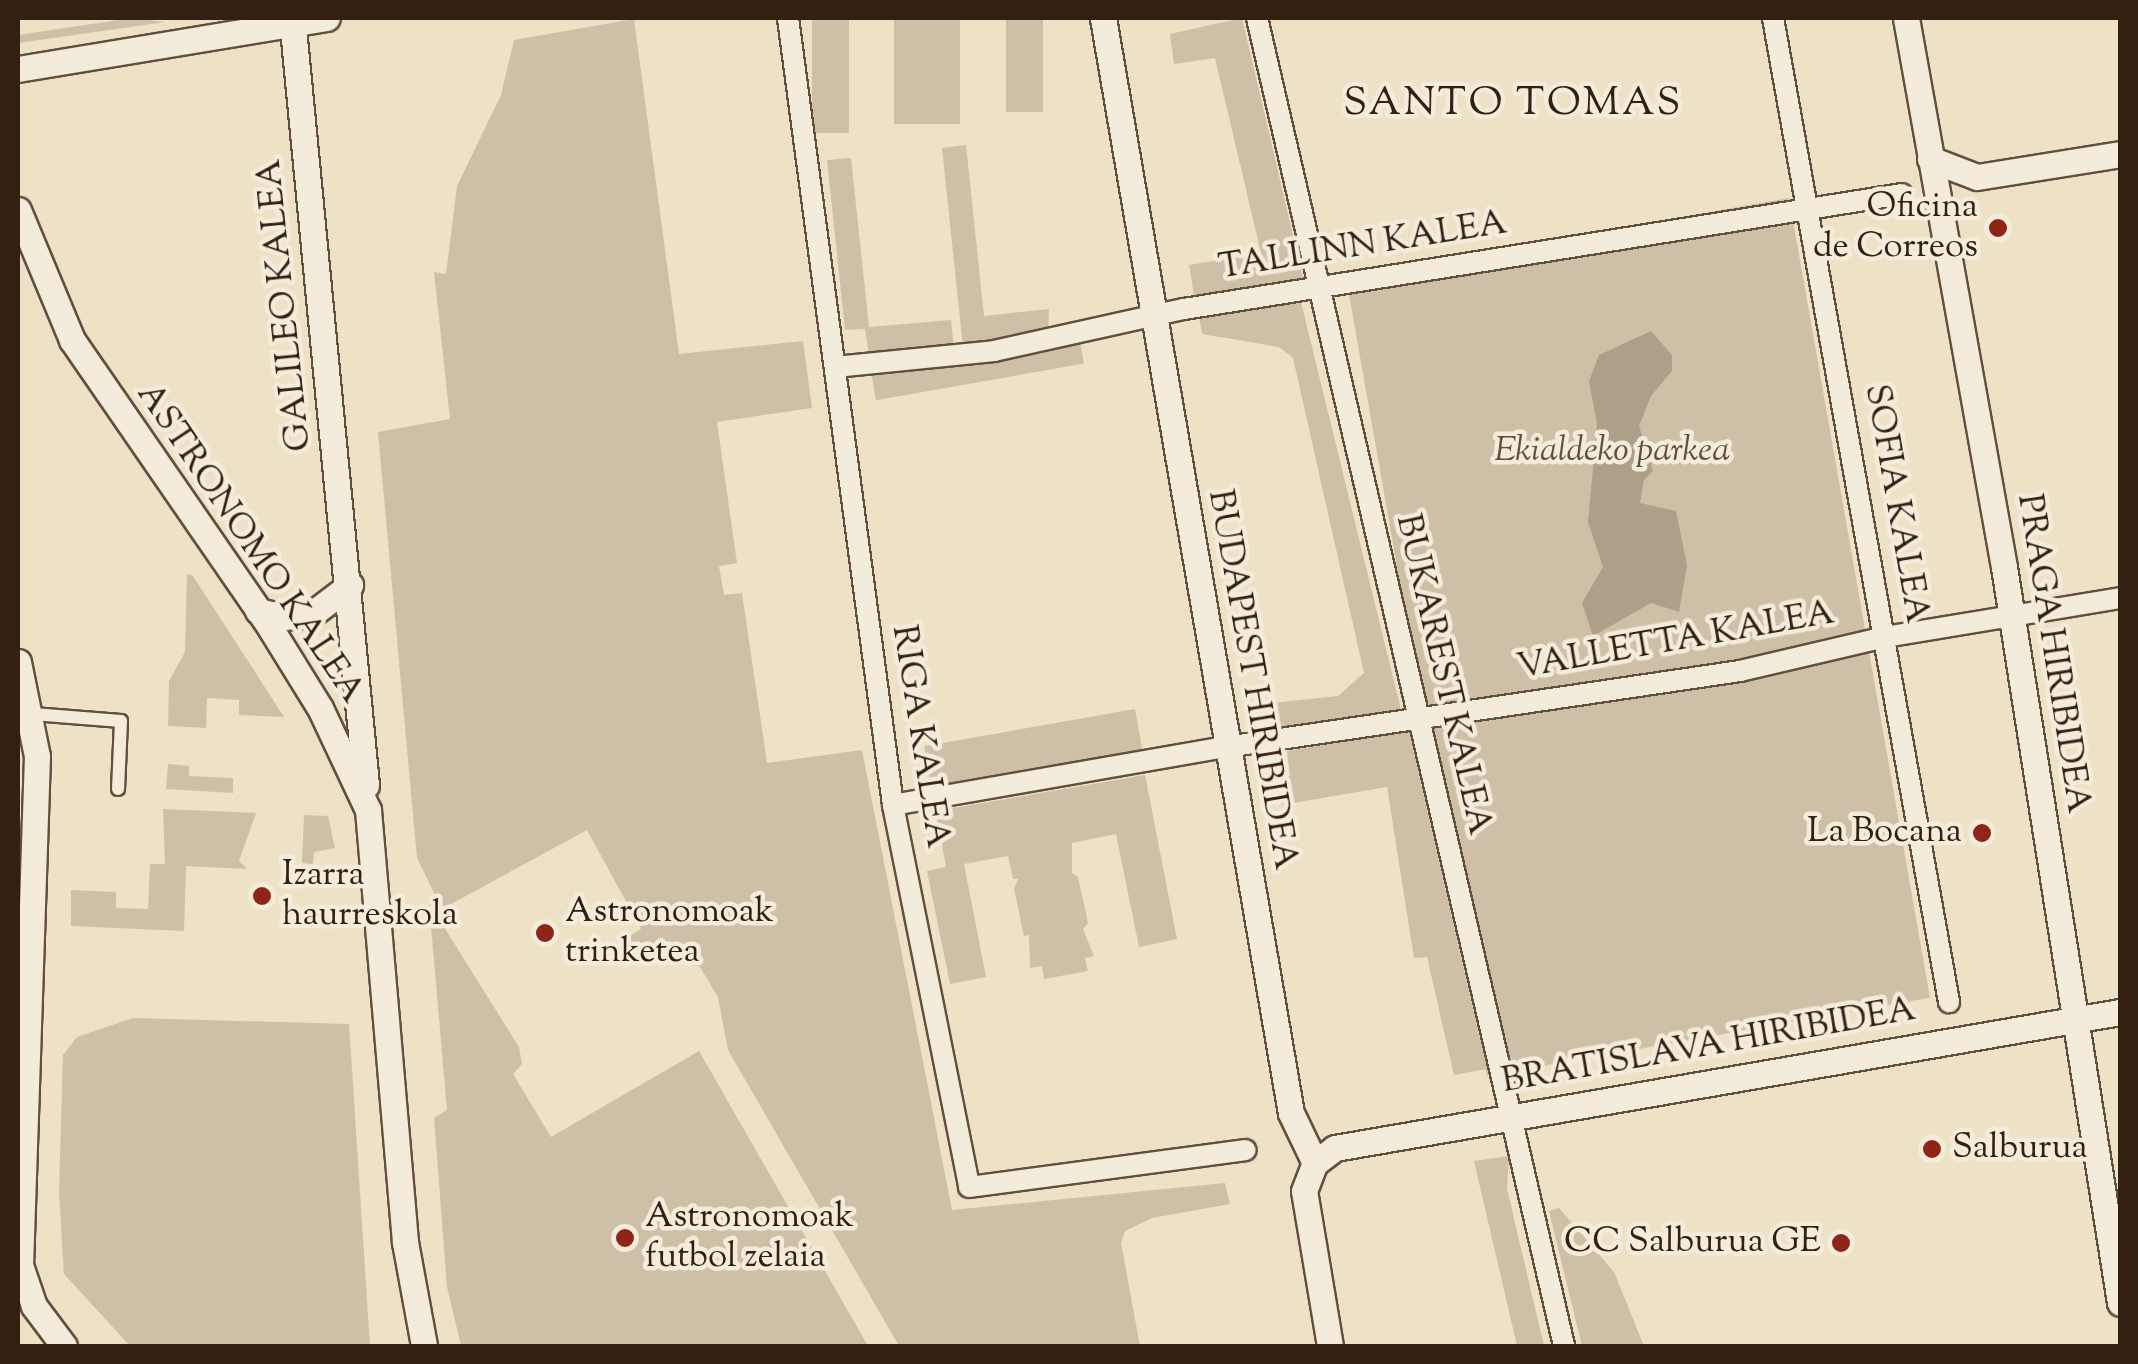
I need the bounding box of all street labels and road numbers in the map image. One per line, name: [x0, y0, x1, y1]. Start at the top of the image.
street label: GALILEO KALEA: [250, 157, 322, 453]
street label: TALLINN KALEA: [1216, 203, 1510, 291]
street label: ASTRONOMO KALEA: [126, 376, 372, 712]
street label: SOFIA KALEA: [1853, 381, 1937, 627]
street label: BUDAPEST HIRIBIDEA: [1197, 487, 1305, 873]
street label: PRAGA HIRIBIDEA: [2006, 491, 2098, 817]
street label: BUKAREST KALEA: [1385, 511, 1499, 839]
street label: VALLETTA KALEA: [1514, 593, 1838, 691]
street label: RIGA KALEA: [881, 622, 957, 852]
street label: BRATISLAVA HIRIBIDEA: [1499, 990, 1919, 1104]

